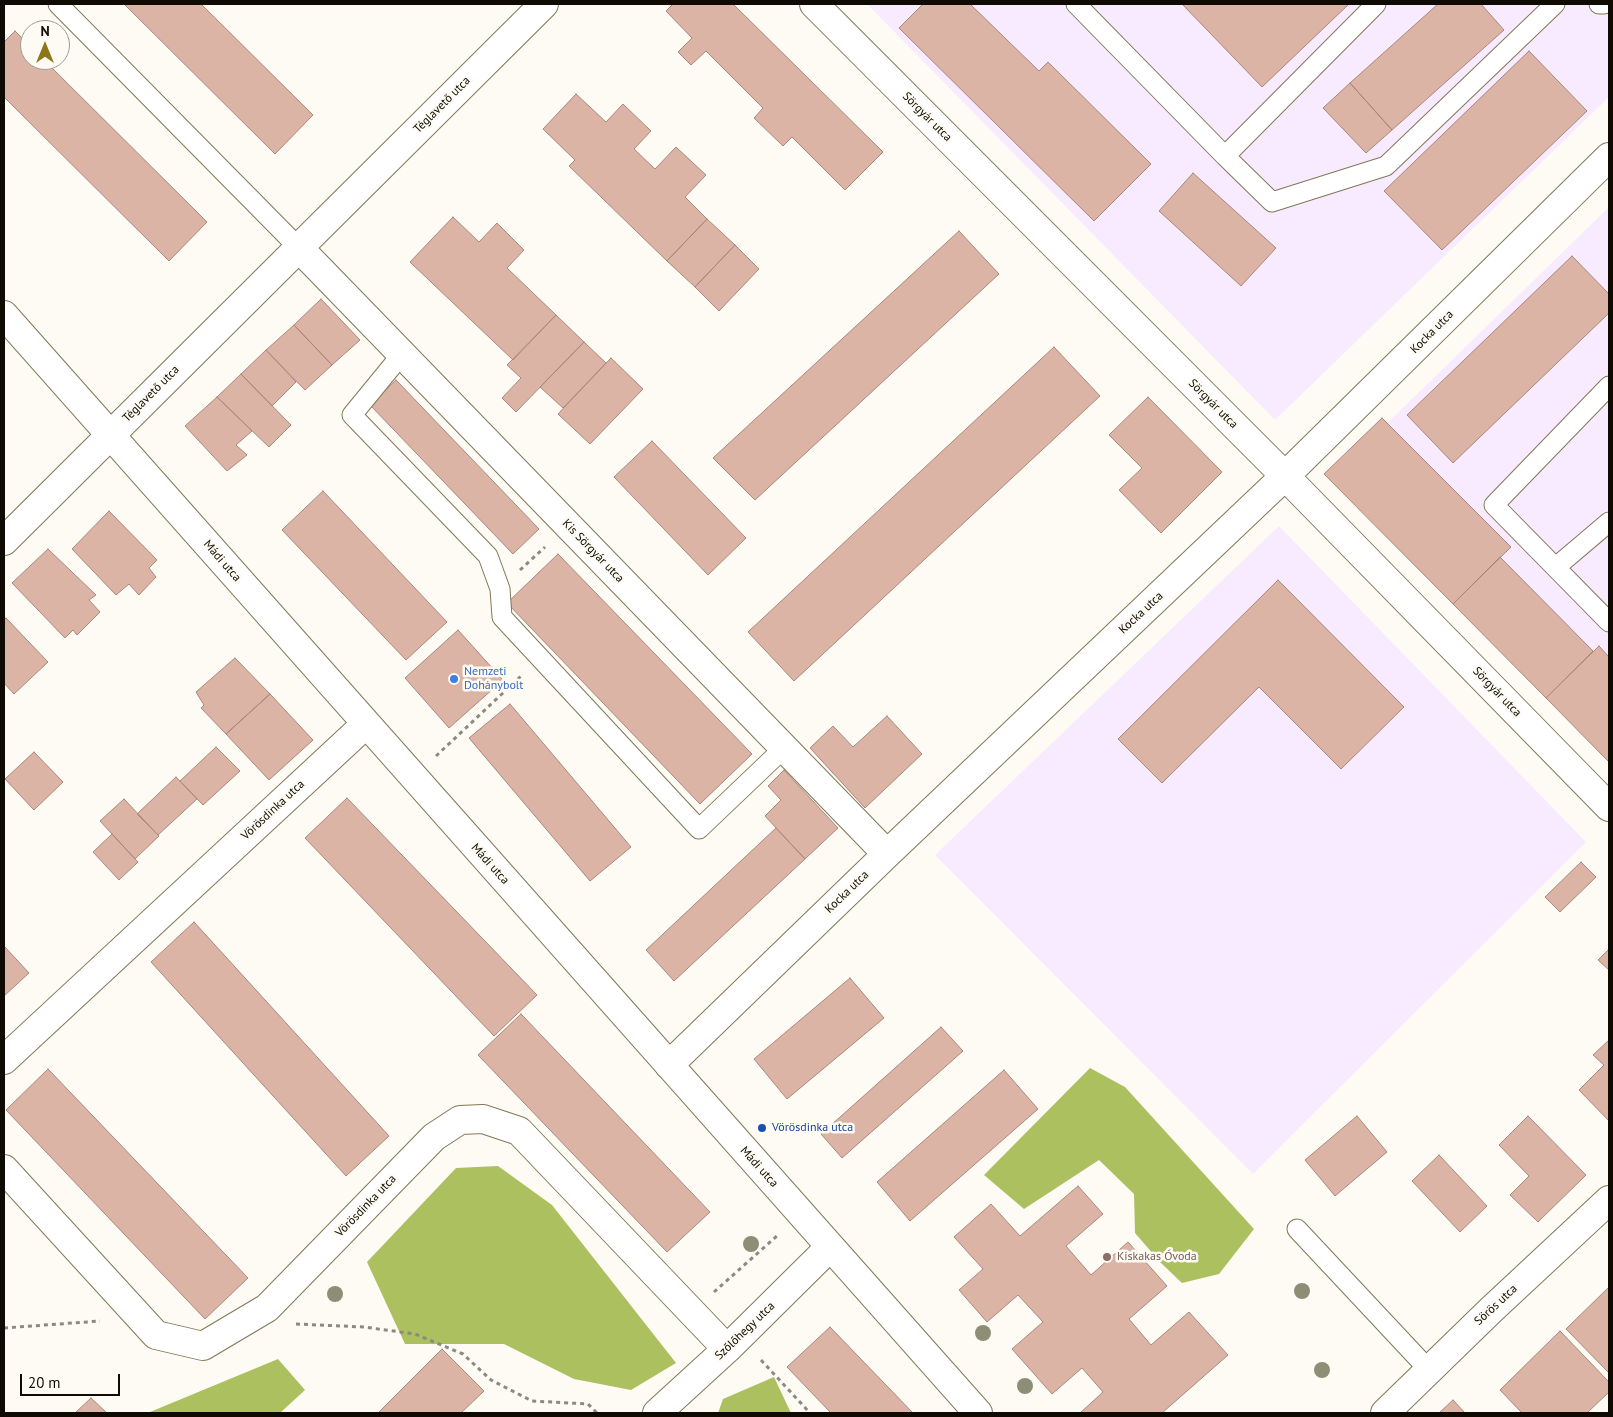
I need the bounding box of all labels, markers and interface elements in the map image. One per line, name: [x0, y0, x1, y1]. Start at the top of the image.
north arrow: [20, 20, 70, 70]
text: N: [40, 22, 50, 40]
street label: Téglavető utca: [411, 74, 473, 136]
street label: Sörgyár utca: [899, 89, 955, 145]
street label: Kocka utca: [1407, 307, 1457, 357]
street label: Téglavető utca: [120, 363, 182, 425]
street label: Sörgyár utca: [1185, 376, 1241, 432]
street label: Kis Sörgyár utca: [559, 516, 627, 586]
street label: Mádi utca: [200, 537, 244, 585]
street label: Kocka utca: [1116, 589, 1166, 637]
street label: Sörgyár utca: [1470, 664, 1524, 720]
place label: Nemzeti Dohánybolt: [464, 665, 523, 693]
marker: Nemzeti Dohánybolt: [448, 673, 460, 685]
street label: Vörösdinka utca: [238, 777, 308, 843]
street label: Mádi utca: [468, 841, 512, 887]
street label: Kocka utca: [822, 868, 872, 916]
place label: Vörösdinka utca: [772, 1121, 853, 1135]
marker: Vörösdinka utca: [756, 1122, 768, 1134]
street label: Mádi utca: [737, 1144, 781, 1190]
street label: Vörösdinka utca: [333, 1172, 399, 1240]
place label: Kiskakas Óvoda: [1117, 1250, 1197, 1264]
marker: Kiskakas Óvoda: [1101, 1251, 1113, 1263]
street label: Sörös utca: [1472, 1282, 1520, 1328]
street label: Szőlőhegy utca: [712, 1299, 778, 1363]
scale bar: [22, 1364, 122, 1396]
text: 20 m: [28, 1373, 61, 1392]

